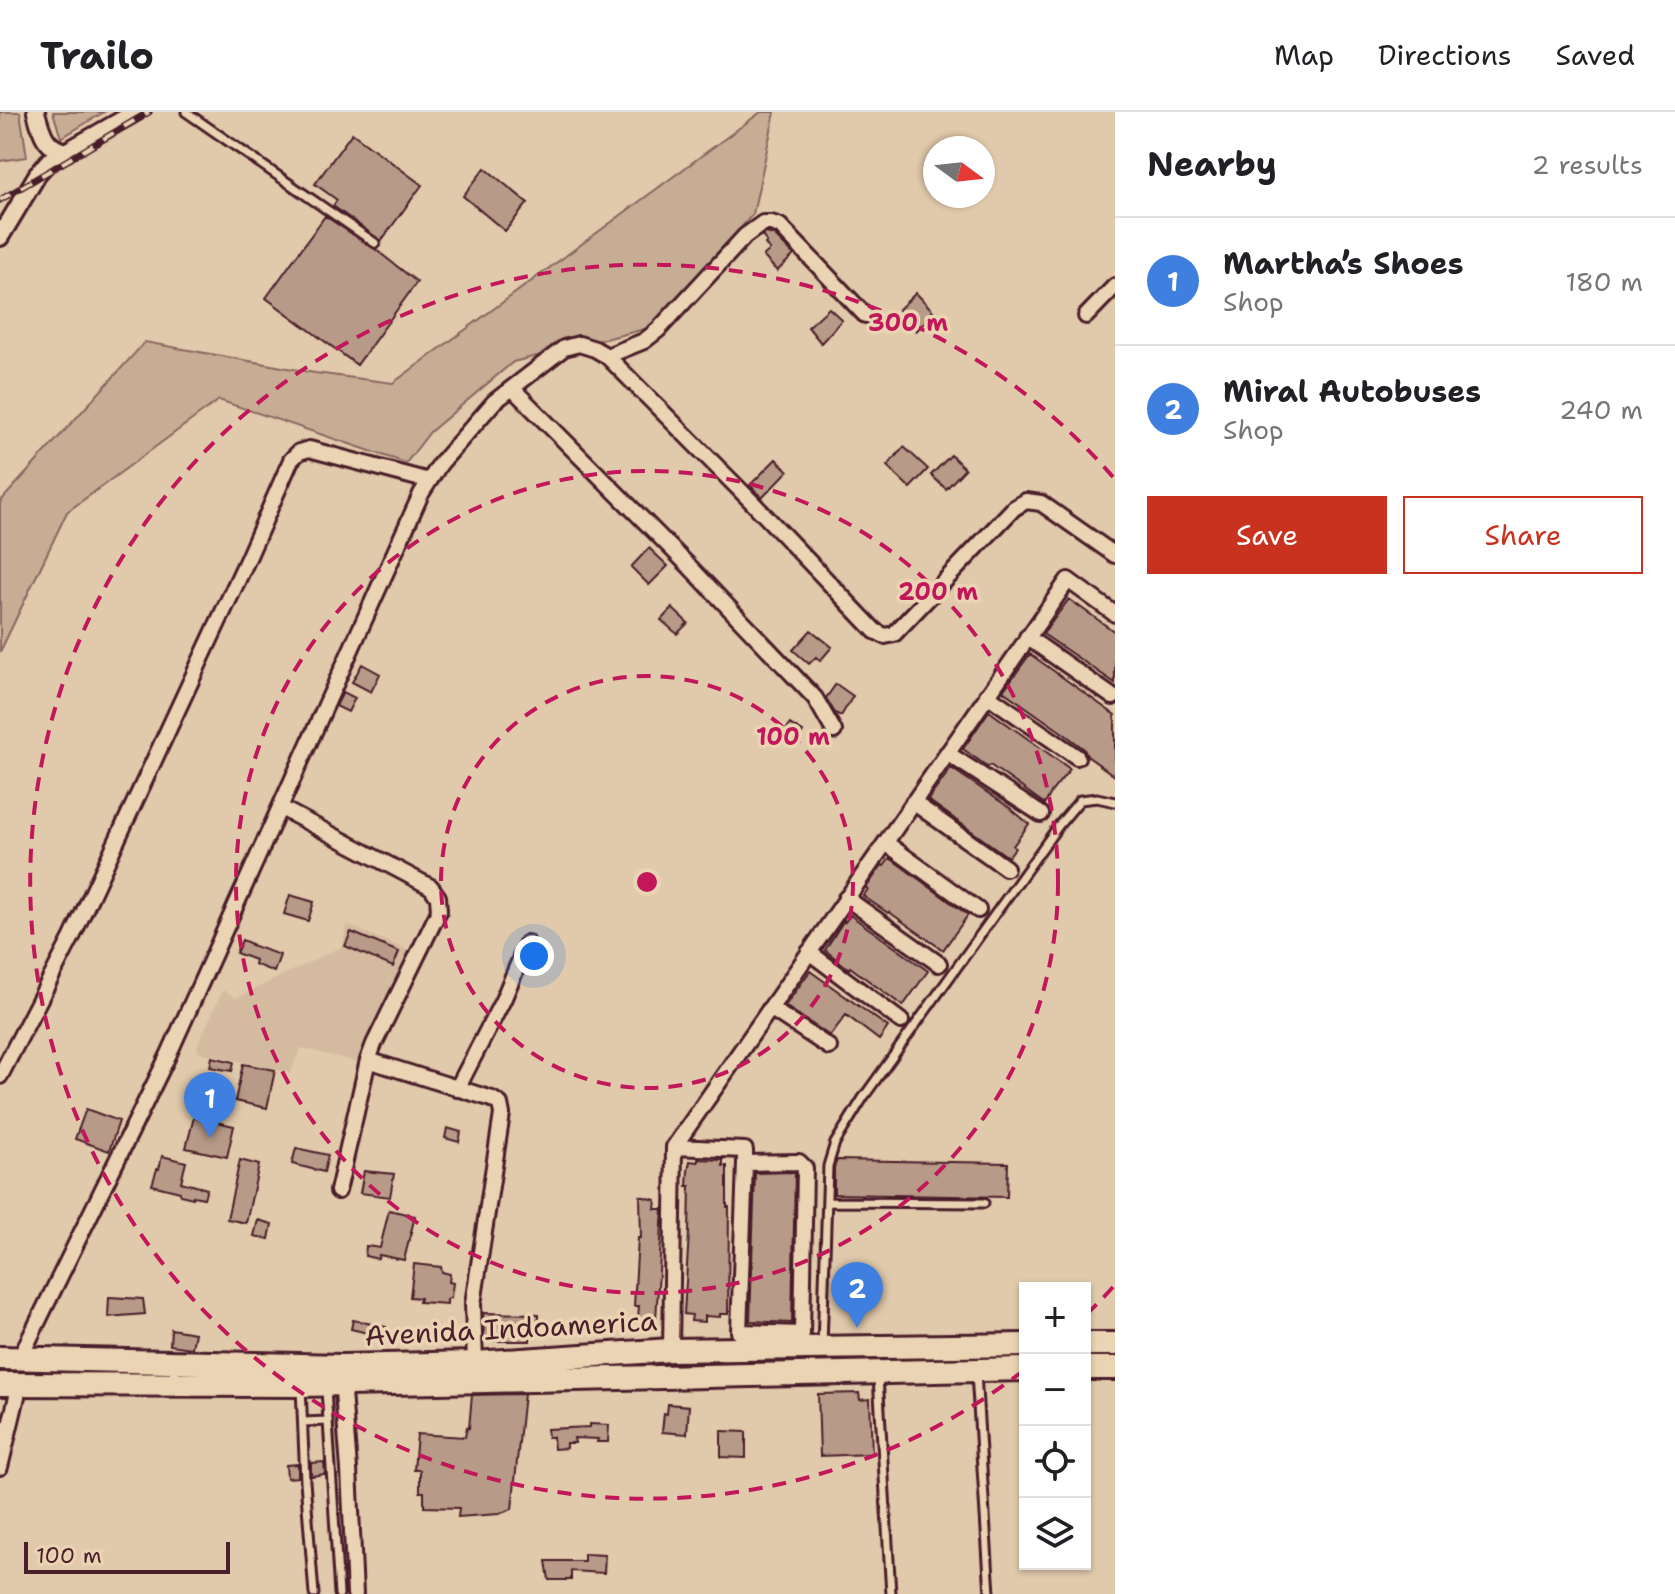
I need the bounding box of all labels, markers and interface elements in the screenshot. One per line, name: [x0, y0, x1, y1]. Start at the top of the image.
text: Trailo: [40, 30, 154, 81]
text: Map: [1274, 36, 1334, 74]
text: Directions: [1378, 36, 1512, 74]
text: Saved: [1556, 36, 1635, 74]
north arrow: [923, 136, 995, 208]
text: Nearby: [1147, 141, 1277, 187]
text: 2 results: [1531, 147, 1643, 182]
text: Martha’s Shoes: [1223, 243, 1464, 284]
text: 1: [1167, 264, 1179, 299]
text: 180 m: [1565, 264, 1643, 299]
text: Shop: [1223, 284, 1284, 319]
text: 300 m: [868, 307, 948, 339]
text: Miral Autobuses: [1223, 371, 1481, 412]
text: 2: [1164, 392, 1182, 427]
text: 240 m: [1559, 392, 1643, 427]
text: Shop: [1223, 412, 1284, 447]
button: Save: [1147, 496, 1387, 574]
button: Share: [1403, 496, 1643, 574]
text: 200 m: [898, 576, 978, 608]
text: 100 m: [756, 721, 830, 753]
centre of rings: [633, 868, 661, 896]
your location: [514, 936, 554, 976]
pin: 1: [184, 1072, 236, 1138]
pin: 2: [831, 1262, 883, 1328]
map controls: [1019, 1282, 1091, 1570]
button: +: [1019, 1282, 1091, 1354]
street label: Avenida Indoamerica: [364, 1301, 658, 1355]
button: −: [1019, 1354, 1091, 1426]
button: locate: [1019, 1426, 1091, 1498]
button: layers: [1019, 1498, 1091, 1570]
scale bar: [24, 1538, 230, 1574]
text: 100 m: [36, 1541, 102, 1570]

